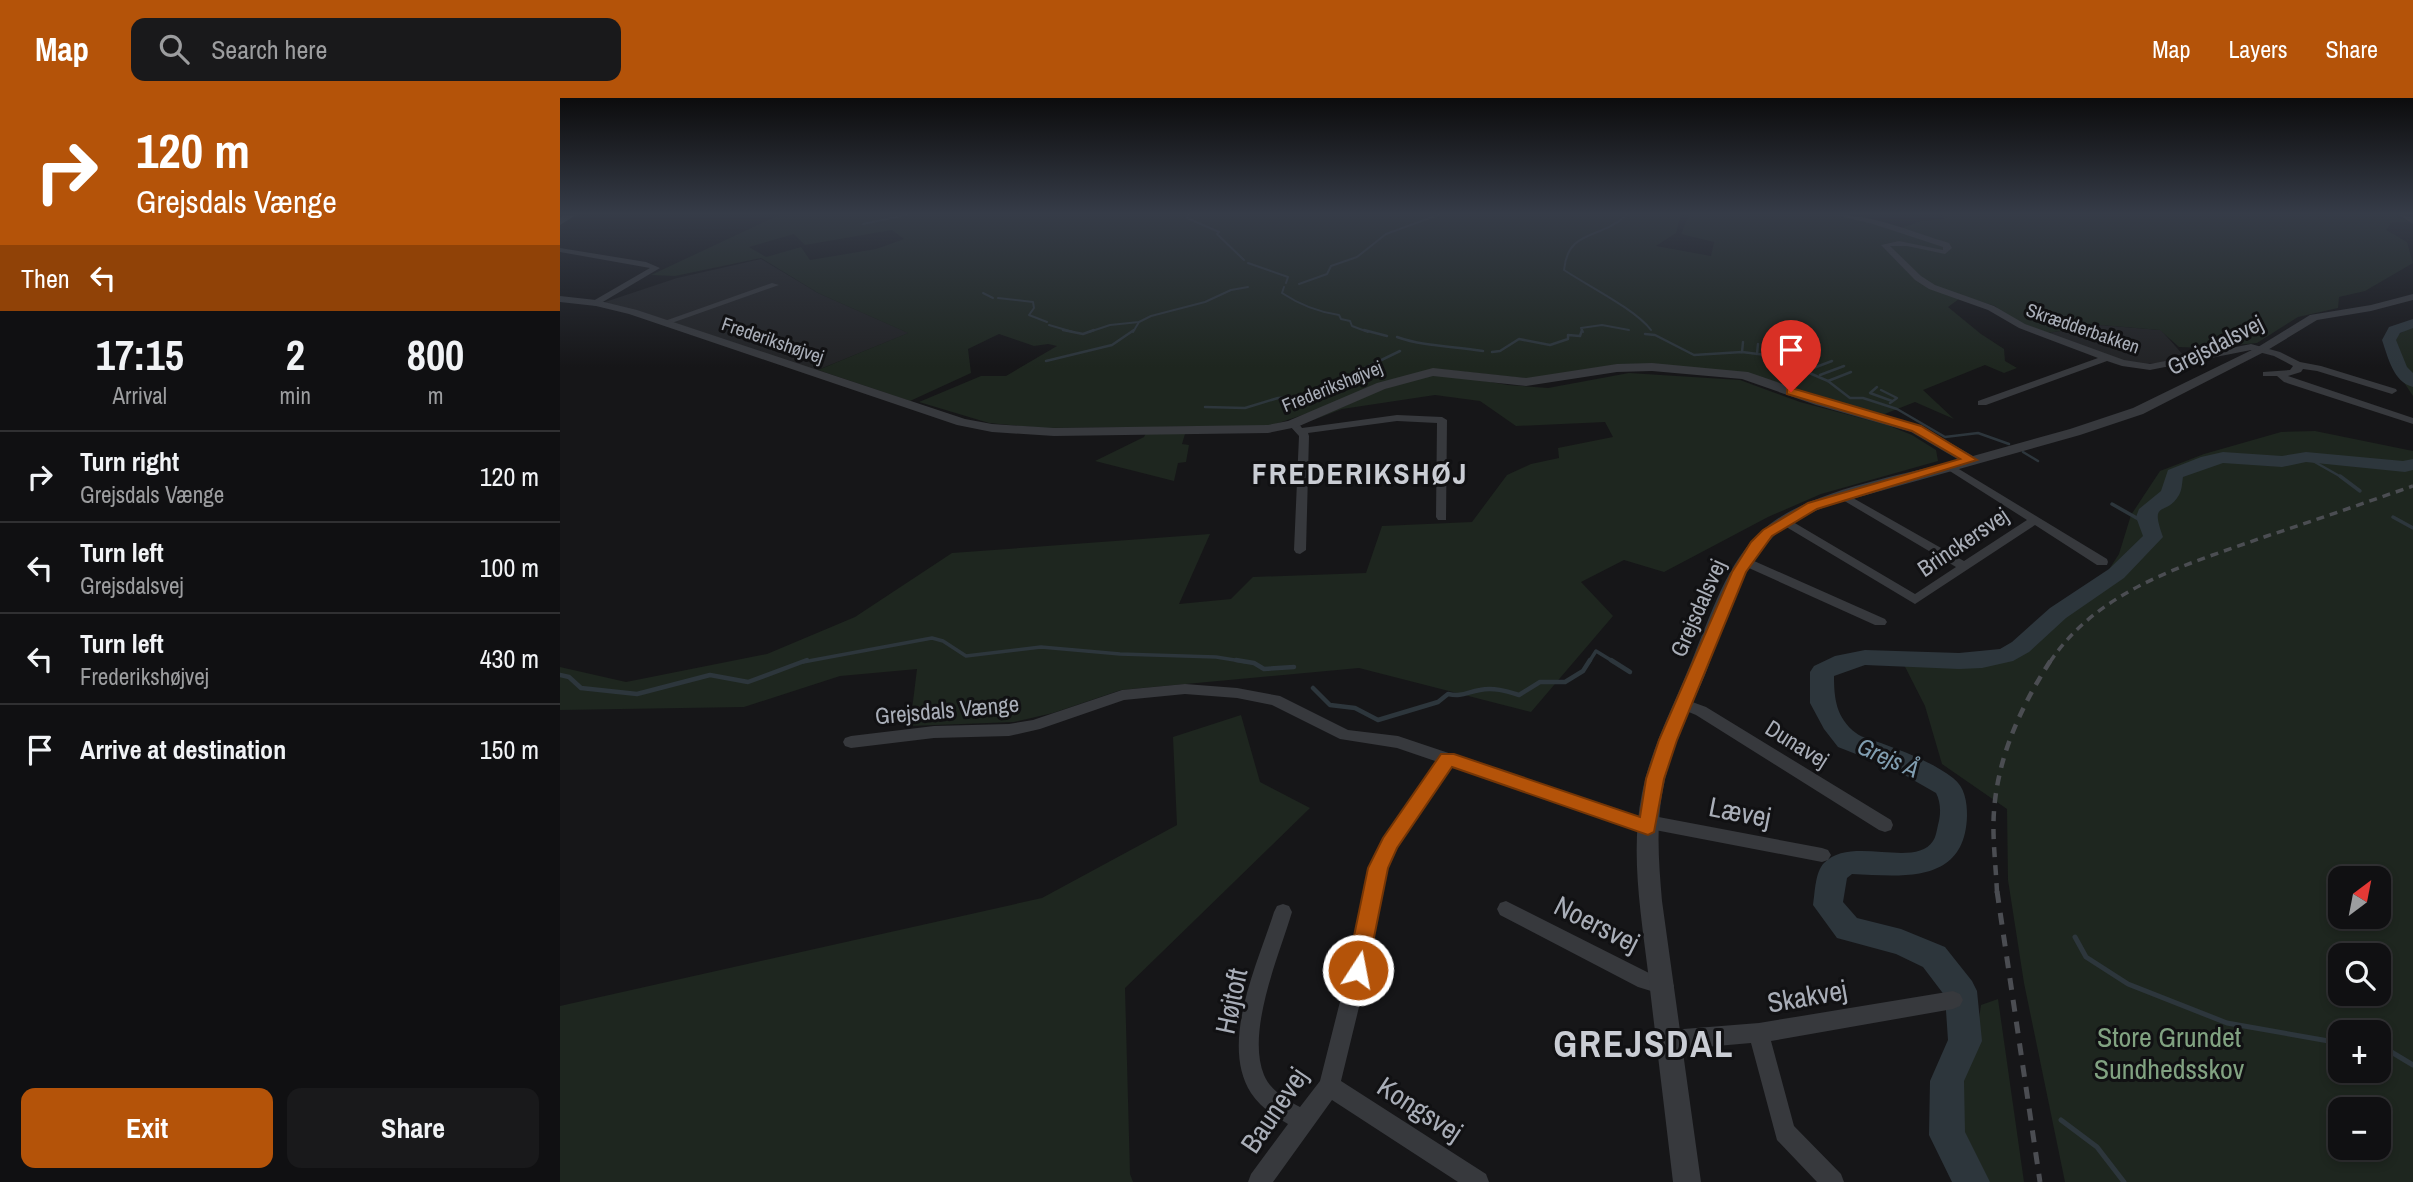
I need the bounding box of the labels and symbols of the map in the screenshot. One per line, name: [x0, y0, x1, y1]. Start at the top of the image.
street label: Skrædderbakken: [2023, 296, 2143, 360]
street label: Grejsdalsvej: [2162, 307, 2268, 382]
street label: Frederikshøjvej: [718, 310, 828, 370]
pin: [1761, 320, 1821, 392]
street label: Frederikshøjvej: [1278, 354, 1386, 418]
district label: FREDERIKSHØJ: [1252, 453, 1468, 493]
street label: Brinckersvej: [1911, 500, 2014, 583]
street label: Grejsdalsvej: [1662, 554, 1733, 661]
street label: Grejsdals Vænge: [874, 688, 1020, 731]
street label: Dunavej: [1760, 712, 1835, 775]
water label: Grejs Å: [1853, 729, 1924, 785]
street label: Lævej: [1706, 787, 1774, 837]
north arrow: [2328, 866, 2390, 929]
street label: Noersvej: [1548, 887, 1646, 961]
position arrow: [1321, 933, 1395, 1007]
street label: Højtoft: [1206, 965, 1256, 1037]
street label: Skakvej: [1764, 970, 1850, 1022]
park label: Store Grundet Sundhedsskov: [2094, 1018, 2245, 1088]
district label: GREJSDAL: [1553, 1019, 1735, 1069]
street label: Baunevej: [1231, 1060, 1317, 1160]
street label: Kongsvej: [1370, 1067, 1470, 1151]

